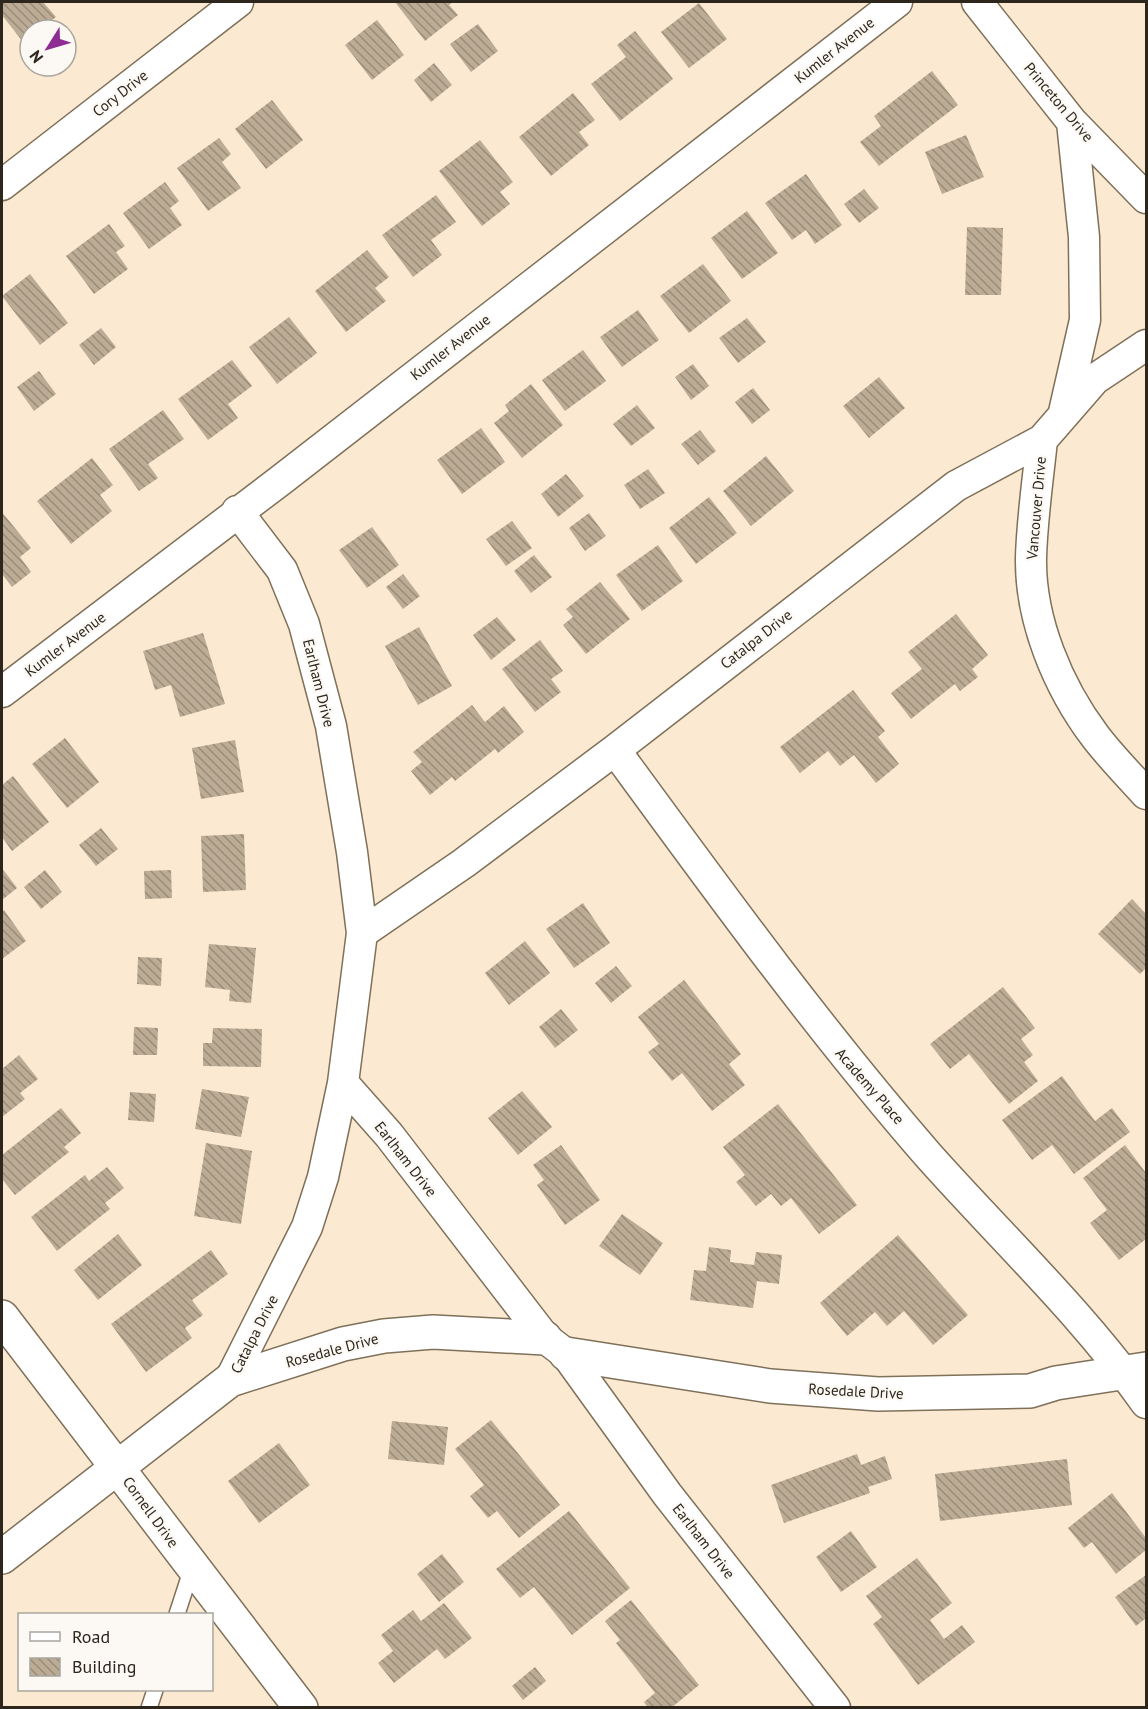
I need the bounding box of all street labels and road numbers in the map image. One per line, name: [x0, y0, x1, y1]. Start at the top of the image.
street label: Kumler Avenue: [790, 13, 878, 87]
street label: Princeton Drive: [1020, 58, 1098, 146]
street label: Cory Drive: [88, 65, 152, 121]
street label: Kumler Avenue: [406, 310, 494, 384]
street label: Vancouver Drive: [1022, 456, 1050, 561]
street label: Catalpa Drive: [716, 605, 796, 673]
street label: Kumler Avenue: [21, 607, 109, 681]
street label: Earlham Drive: [299, 637, 339, 729]
street label: Academy Place: [832, 1044, 908, 1128]
street label: Earlham Drive: [371, 1118, 441, 1200]
street label: Catalpa Drive: [226, 1291, 282, 1377]
street label: Rosedale Drive: [284, 1328, 380, 1372]
street label: Rosedale Drive: [808, 1379, 904, 1403]
street label: Cornell Drive: [119, 1473, 183, 1551]
street label: Earlham Drive: [669, 1500, 739, 1582]

